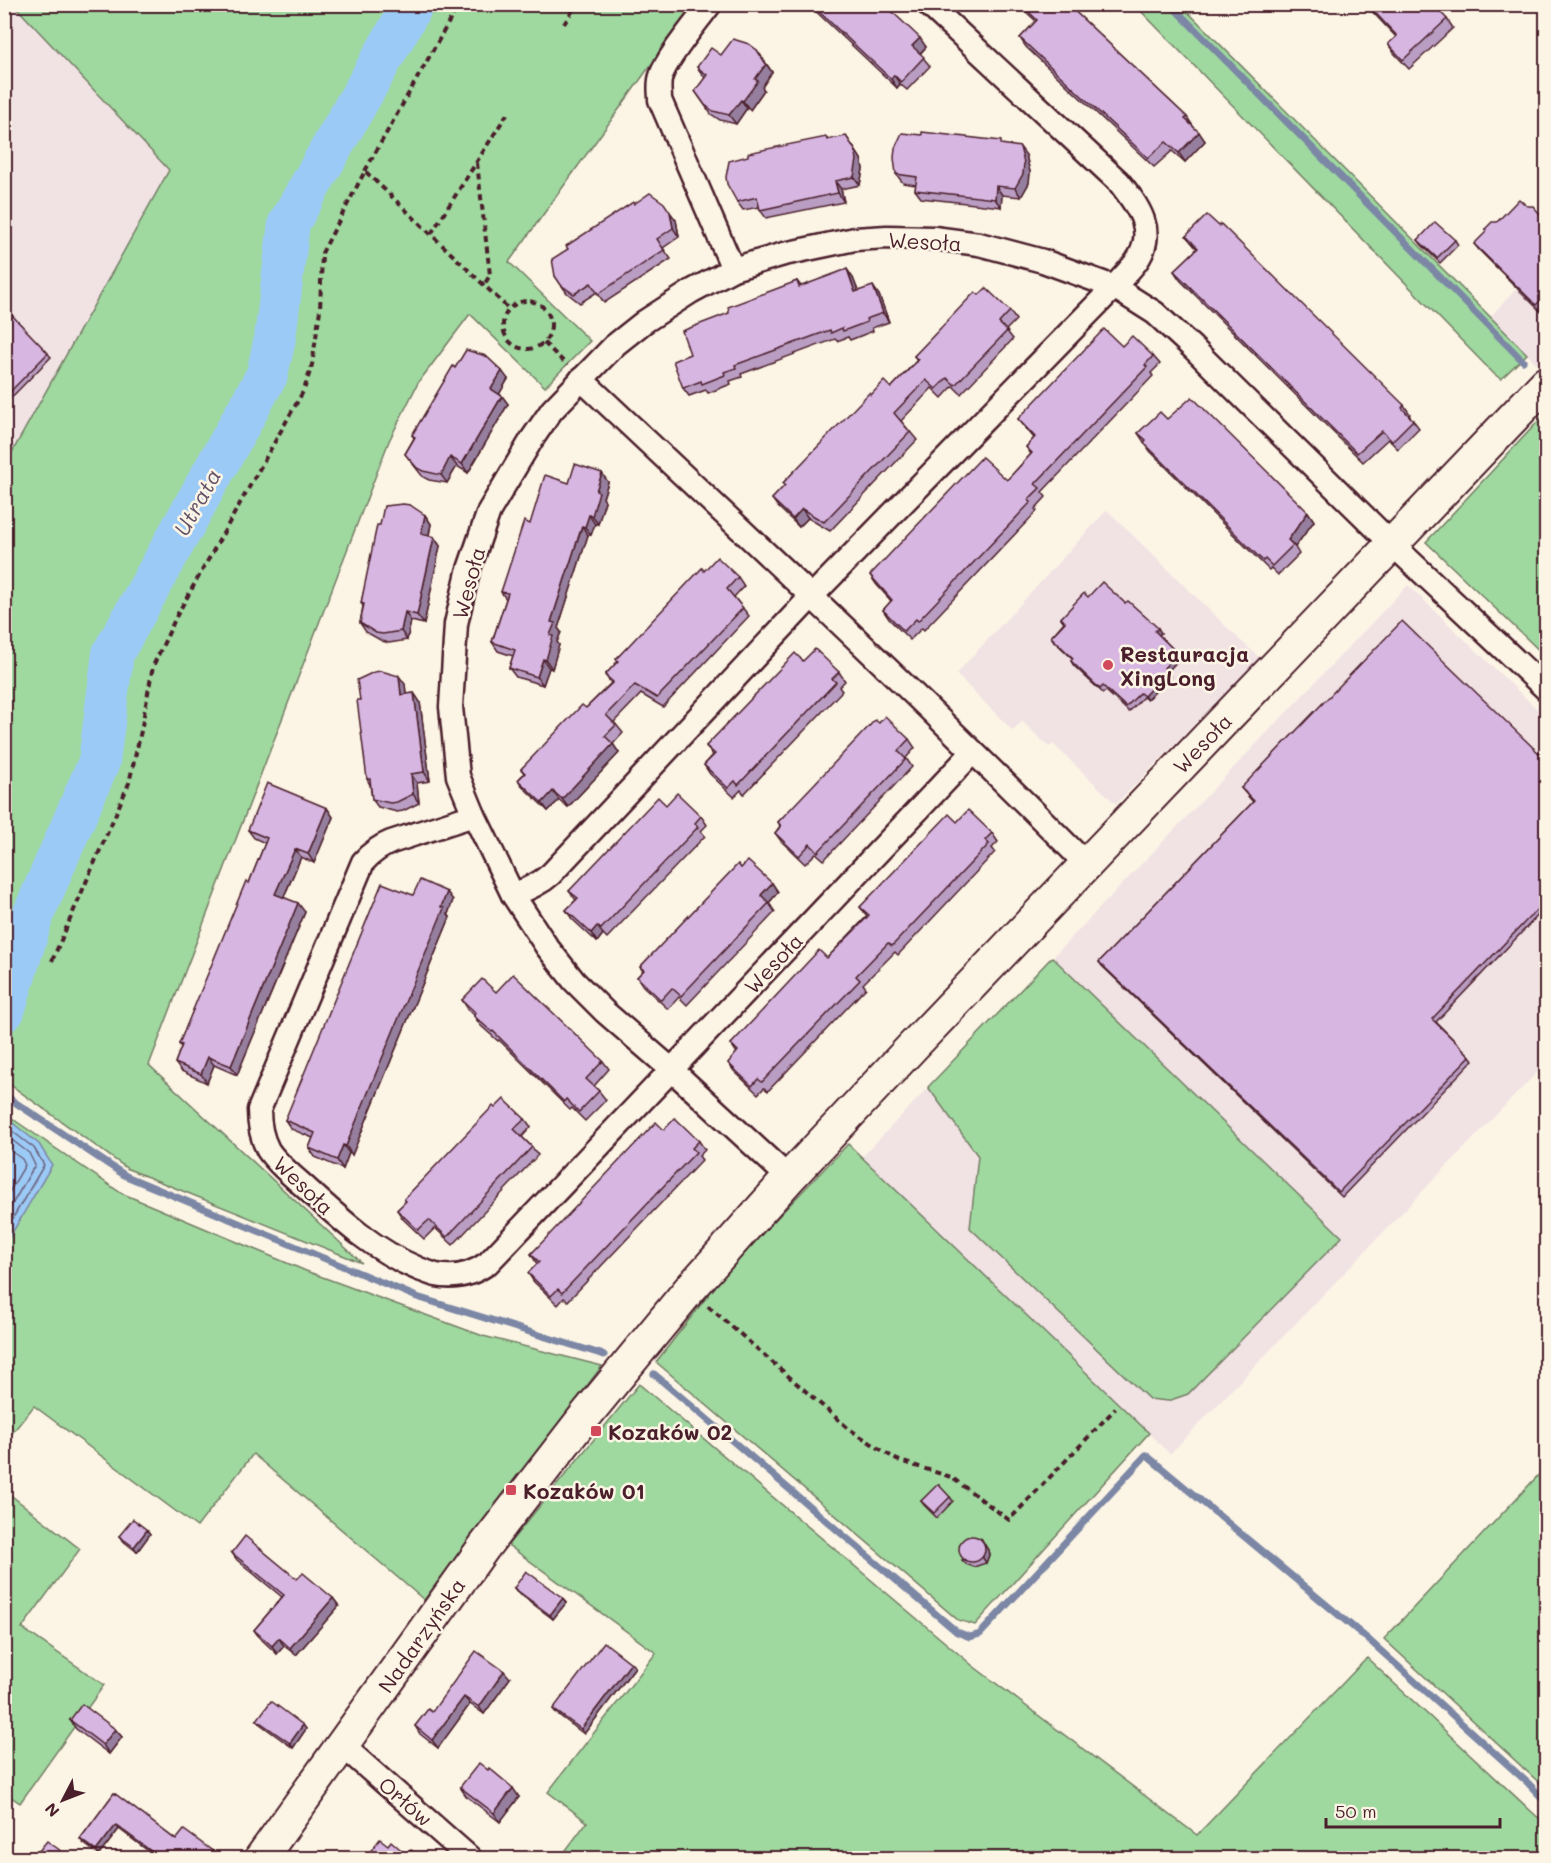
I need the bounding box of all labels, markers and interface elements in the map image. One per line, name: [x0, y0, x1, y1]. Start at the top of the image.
street label: Wesoła: [887, 226, 963, 256]
water label: Utrata: [167, 463, 227, 541]
street label: Wesoła: [445, 544, 491, 622]
place label: Restauracja XingLong: [1120, 640, 1249, 691]
marker: Restauracja XingLong: [1101, 658, 1115, 672]
street label: Wesoła: [1167, 707, 1237, 779]
street label: Wesoła: [738, 927, 808, 999]
street label: Wesoła: [268, 1150, 340, 1220]
place label: Kozaków 02: [608, 1418, 732, 1445]
marker: Kozaków 02: [589, 1424, 603, 1438]
place label: Kozaków 01: [523, 1477, 645, 1504]
marker: Kozaków 01: [504, 1483, 518, 1497]
street label: Nadarzyńska: [371, 1572, 471, 1698]
north arrow: [33, 1770, 93, 1830]
street label: Orłów: [374, 1770, 438, 1832]
scale bar: [1326, 1791, 1500, 1829]
text: N: [40, 1799, 63, 1822]
text: 50 m: [1335, 1799, 1377, 1823]

